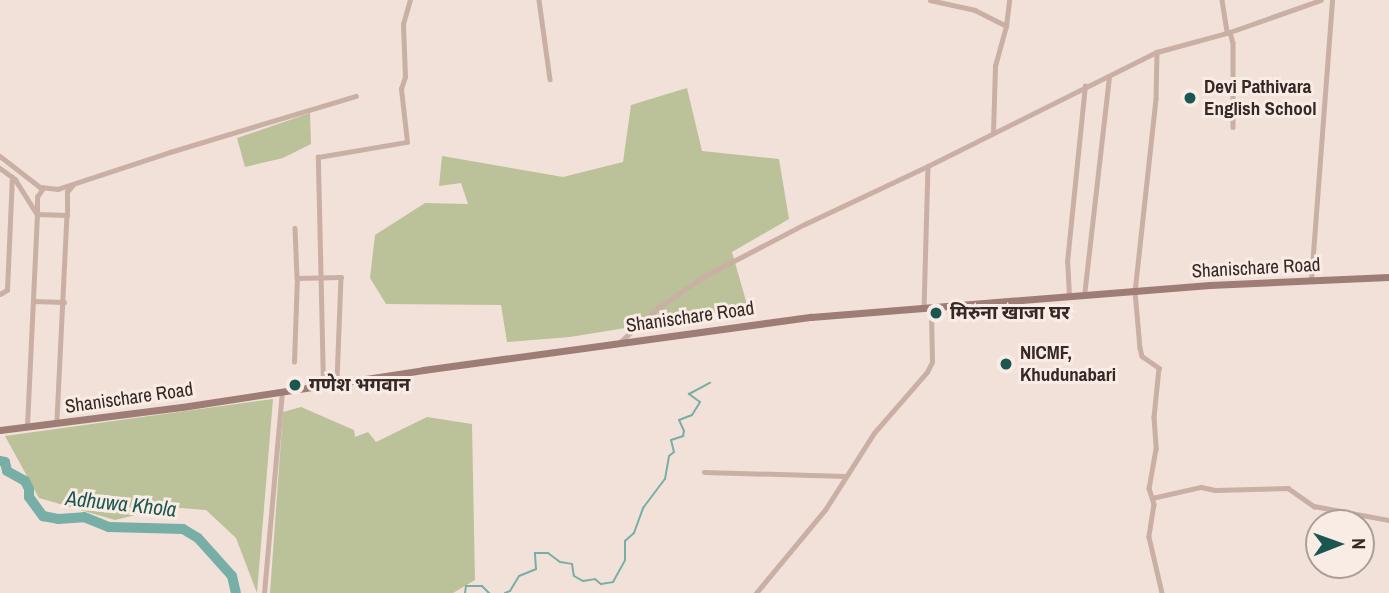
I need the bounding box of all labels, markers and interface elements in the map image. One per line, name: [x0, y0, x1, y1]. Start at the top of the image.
place label: Devi Pathivara English School: [1204, 76, 1317, 120]
marker: Devi Pathivara English School: [1182, 90, 1198, 106]
street label: Shanischare Road: [1191, 253, 1321, 283]
street label: Shanischare Road: [625, 297, 755, 337]
place label: मिरुना खाजा घर: [950, 302, 1070, 324]
marker: मिरुना खाजा घर: [928, 305, 944, 321]
place label: NICMF, Khudunabari: [1020, 342, 1116, 386]
marker: NICMF, Khudunabari: [998, 356, 1014, 372]
place label: गणेश भगवान: [309, 374, 410, 396]
marker: गणेश भगवान: [287, 377, 303, 393]
street label: Shanischare Road: [64, 378, 194, 418]
water label: Adhuwa Khola: [64, 486, 178, 522]
north arrow: [1305, 509, 1375, 579]
text: N: [1346, 538, 1372, 550]

